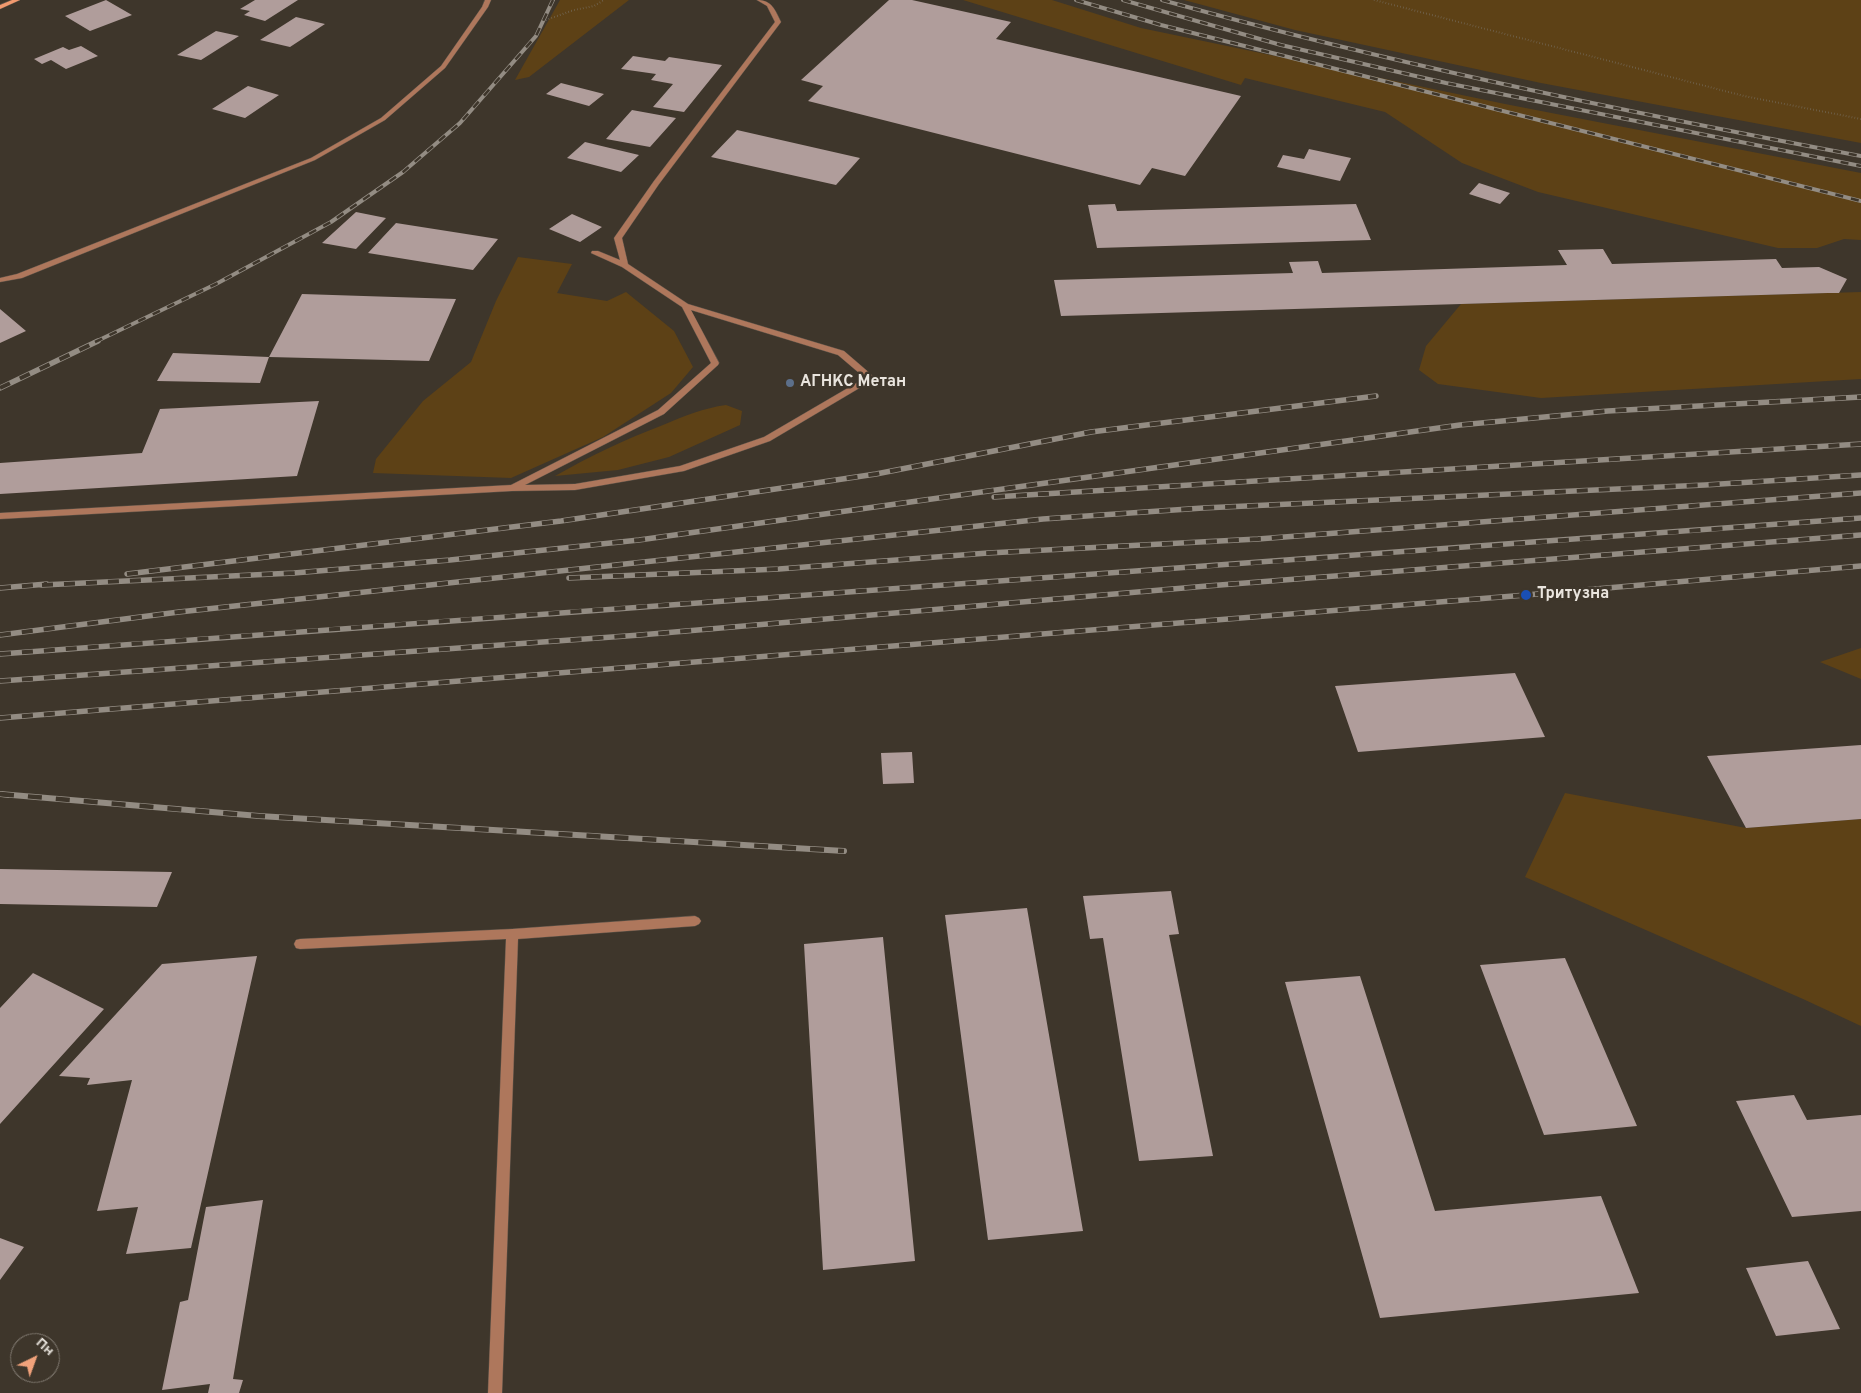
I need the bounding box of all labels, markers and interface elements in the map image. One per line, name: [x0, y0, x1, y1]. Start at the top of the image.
place label: АГНКС Метан: [800, 373, 906, 393]
marker: АГНКС Метан: [784, 377, 796, 389]
place label: Тритузна: [1537, 585, 1609, 605]
marker: Тритузна: [1519, 588, 1533, 602]
north arrow: [10, 1333, 60, 1383]
text: Пн: [32, 1335, 57, 1360]

